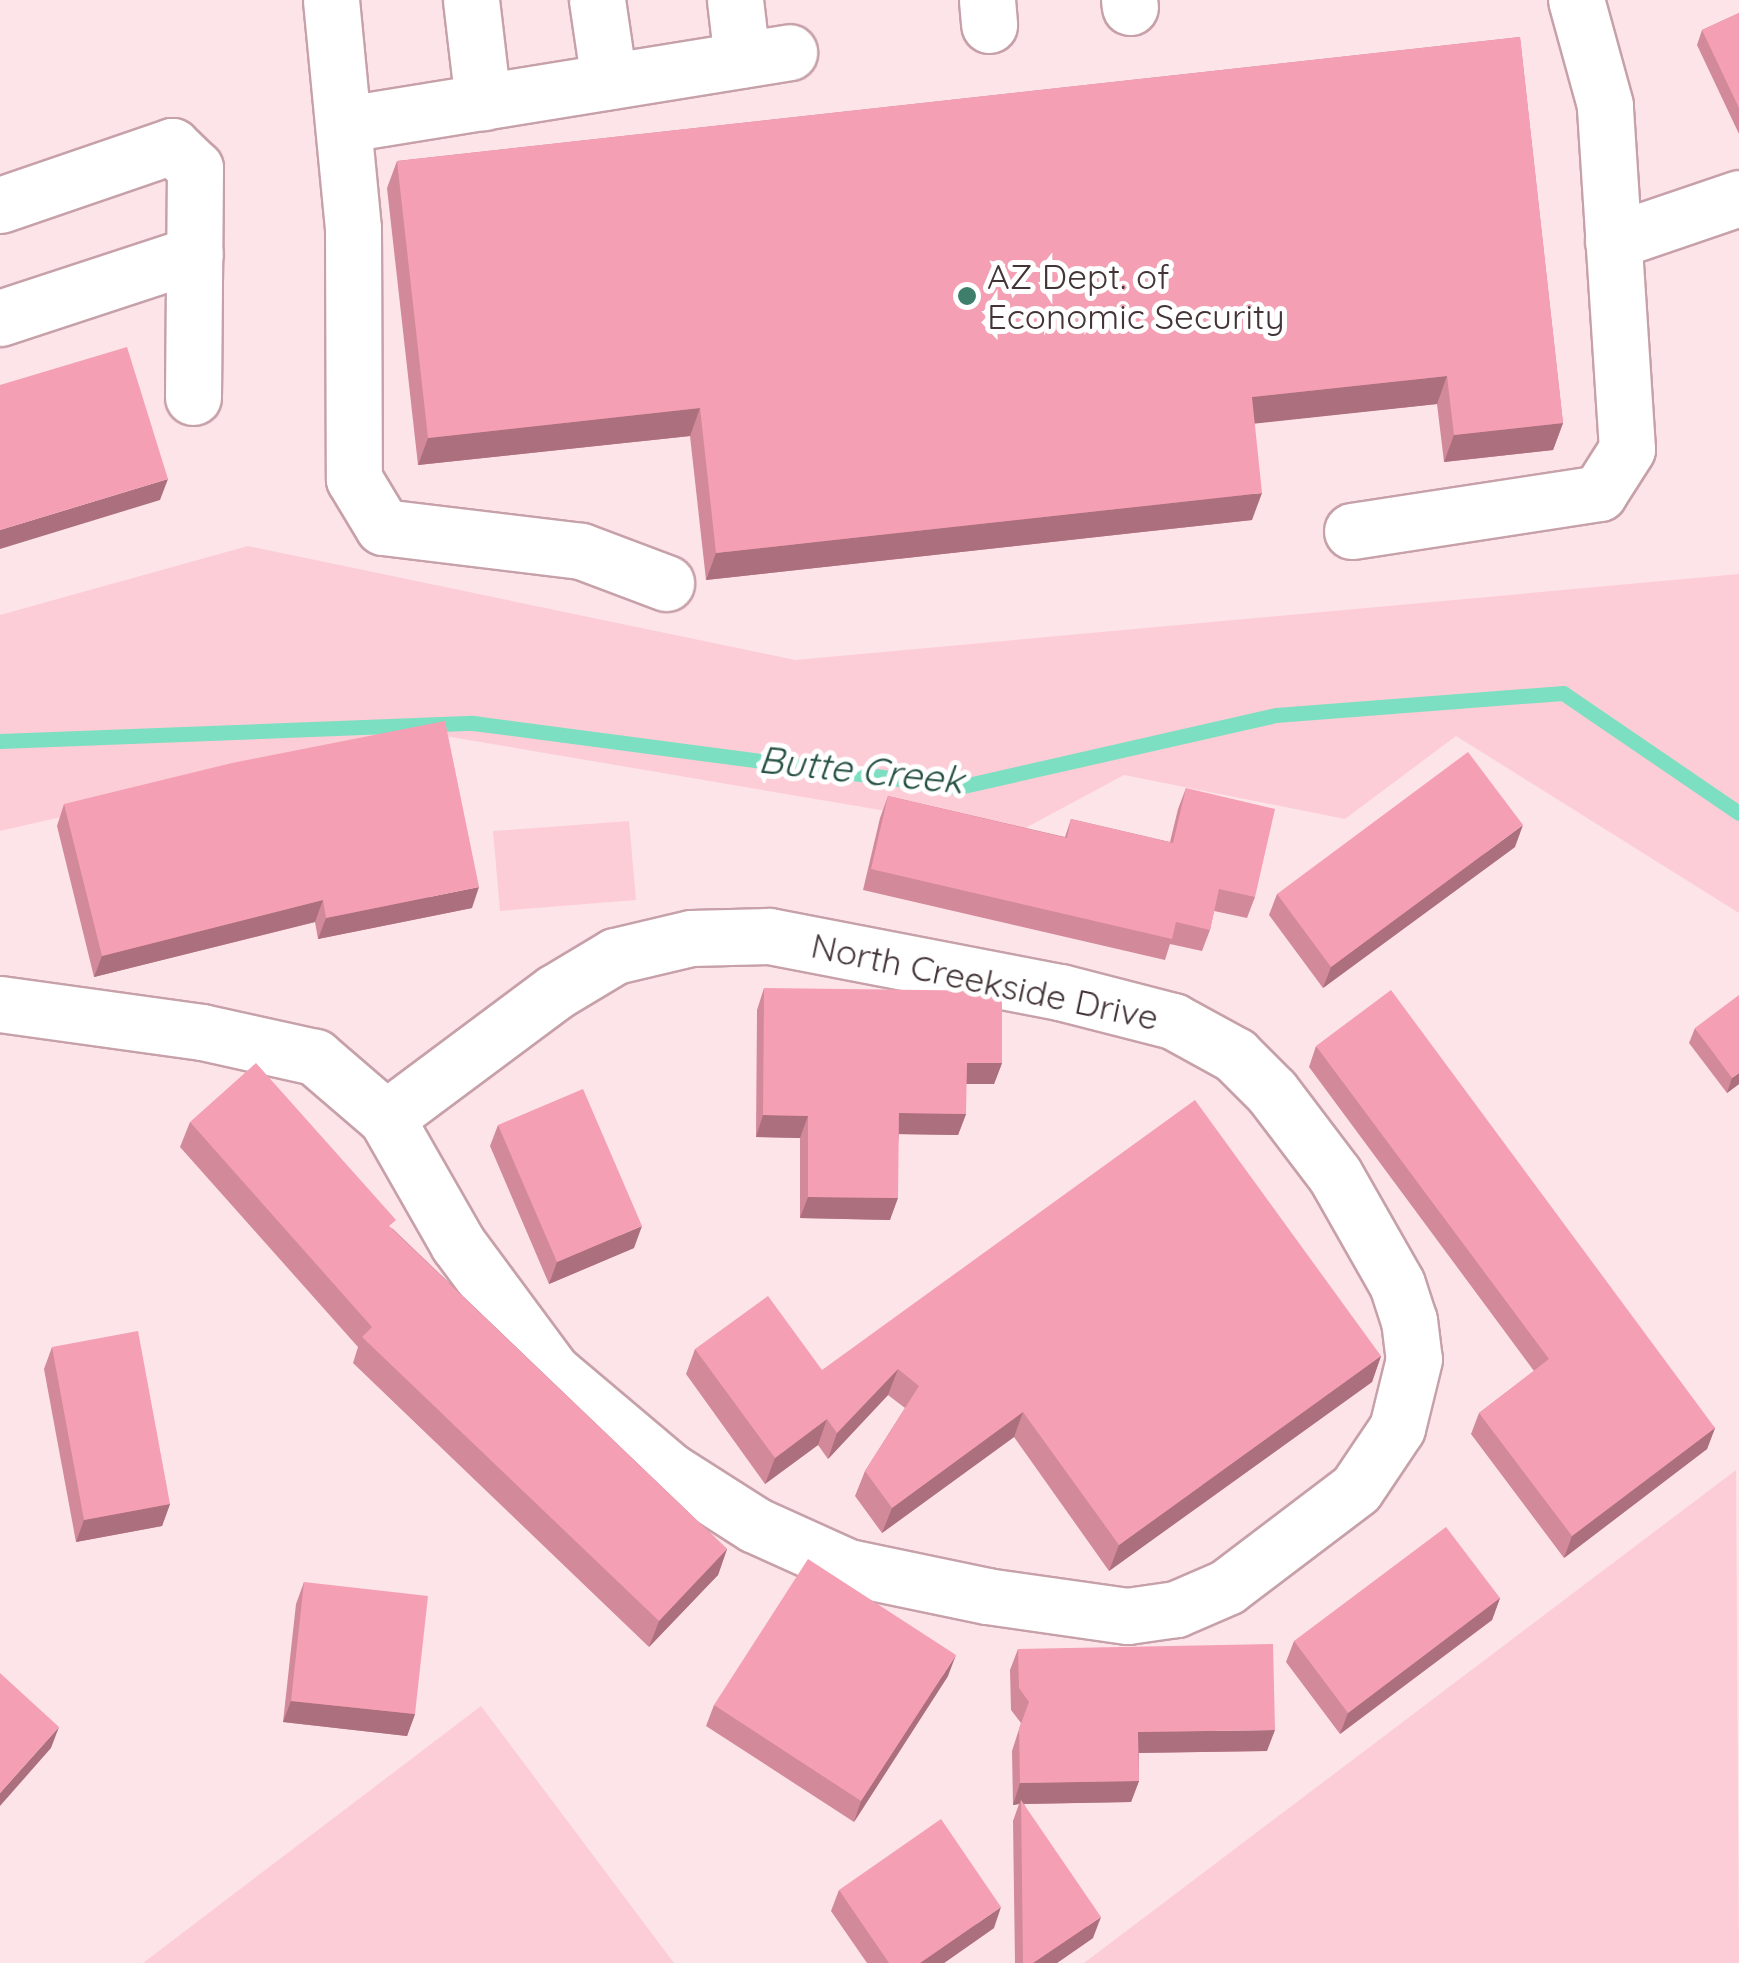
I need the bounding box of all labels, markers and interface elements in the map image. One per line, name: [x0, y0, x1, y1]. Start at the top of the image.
place label: AZ Dept. of Economic Security: [987, 255, 1285, 337]
marker: AZ Dept. of Economic Security: [956, 285, 978, 307]
water label: Butte Creek: [756, 737, 966, 803]
street label: North Creekside Drive: [808, 924, 1162, 1038]

